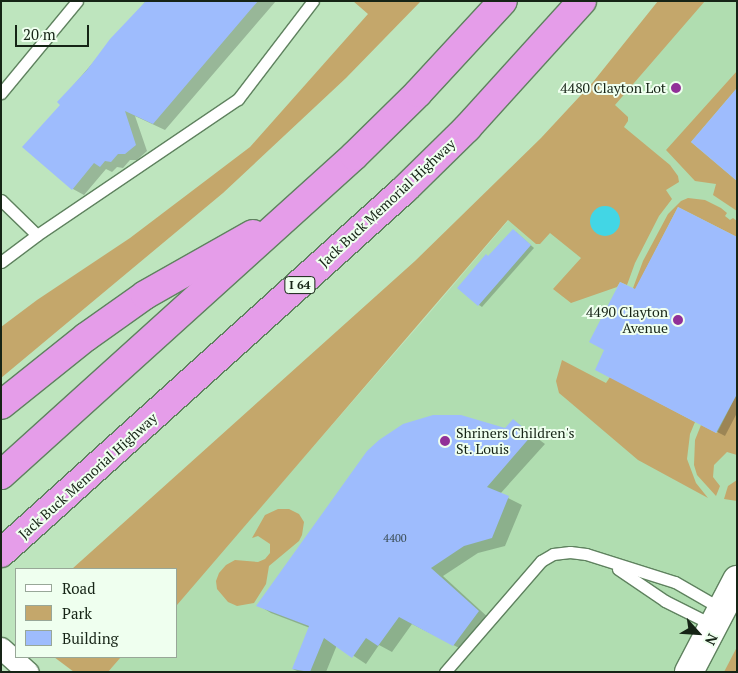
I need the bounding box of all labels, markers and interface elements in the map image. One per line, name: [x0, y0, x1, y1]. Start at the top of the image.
scale bar: [18, 15, 91, 47]
text: 20 m: [23, 24, 56, 44]
place label: 4480 Clayton Lot: [560, 80, 666, 96]
marker: 4480 Clayton Lot: [670, 82, 682, 94]
street label: Jack Buck Memorial Highway: [315, 135, 459, 271]
road number: I 64: [284, 276, 316, 294]
place label: 4490 Clayton Avenue: [586, 304, 668, 336]
marker: 4490 Clayton Avenue: [672, 314, 684, 326]
street label: Jack Buck Memorial Highway: [15, 409, 161, 543]
place label: Shriners Children's St. Louis: [456, 425, 574, 458]
marker: Shriners Children's St. Louis: [438, 434, 452, 448]
house number: 4400: [383, 531, 407, 545]
legend: [15, 568, 178, 658]
text: Road: [62, 578, 95, 598]
text: Park: [62, 603, 92, 623]
north arrow: [673, 608, 723, 658]
text: Building: [62, 628, 119, 648]
text: N: [701, 631, 723, 649]

